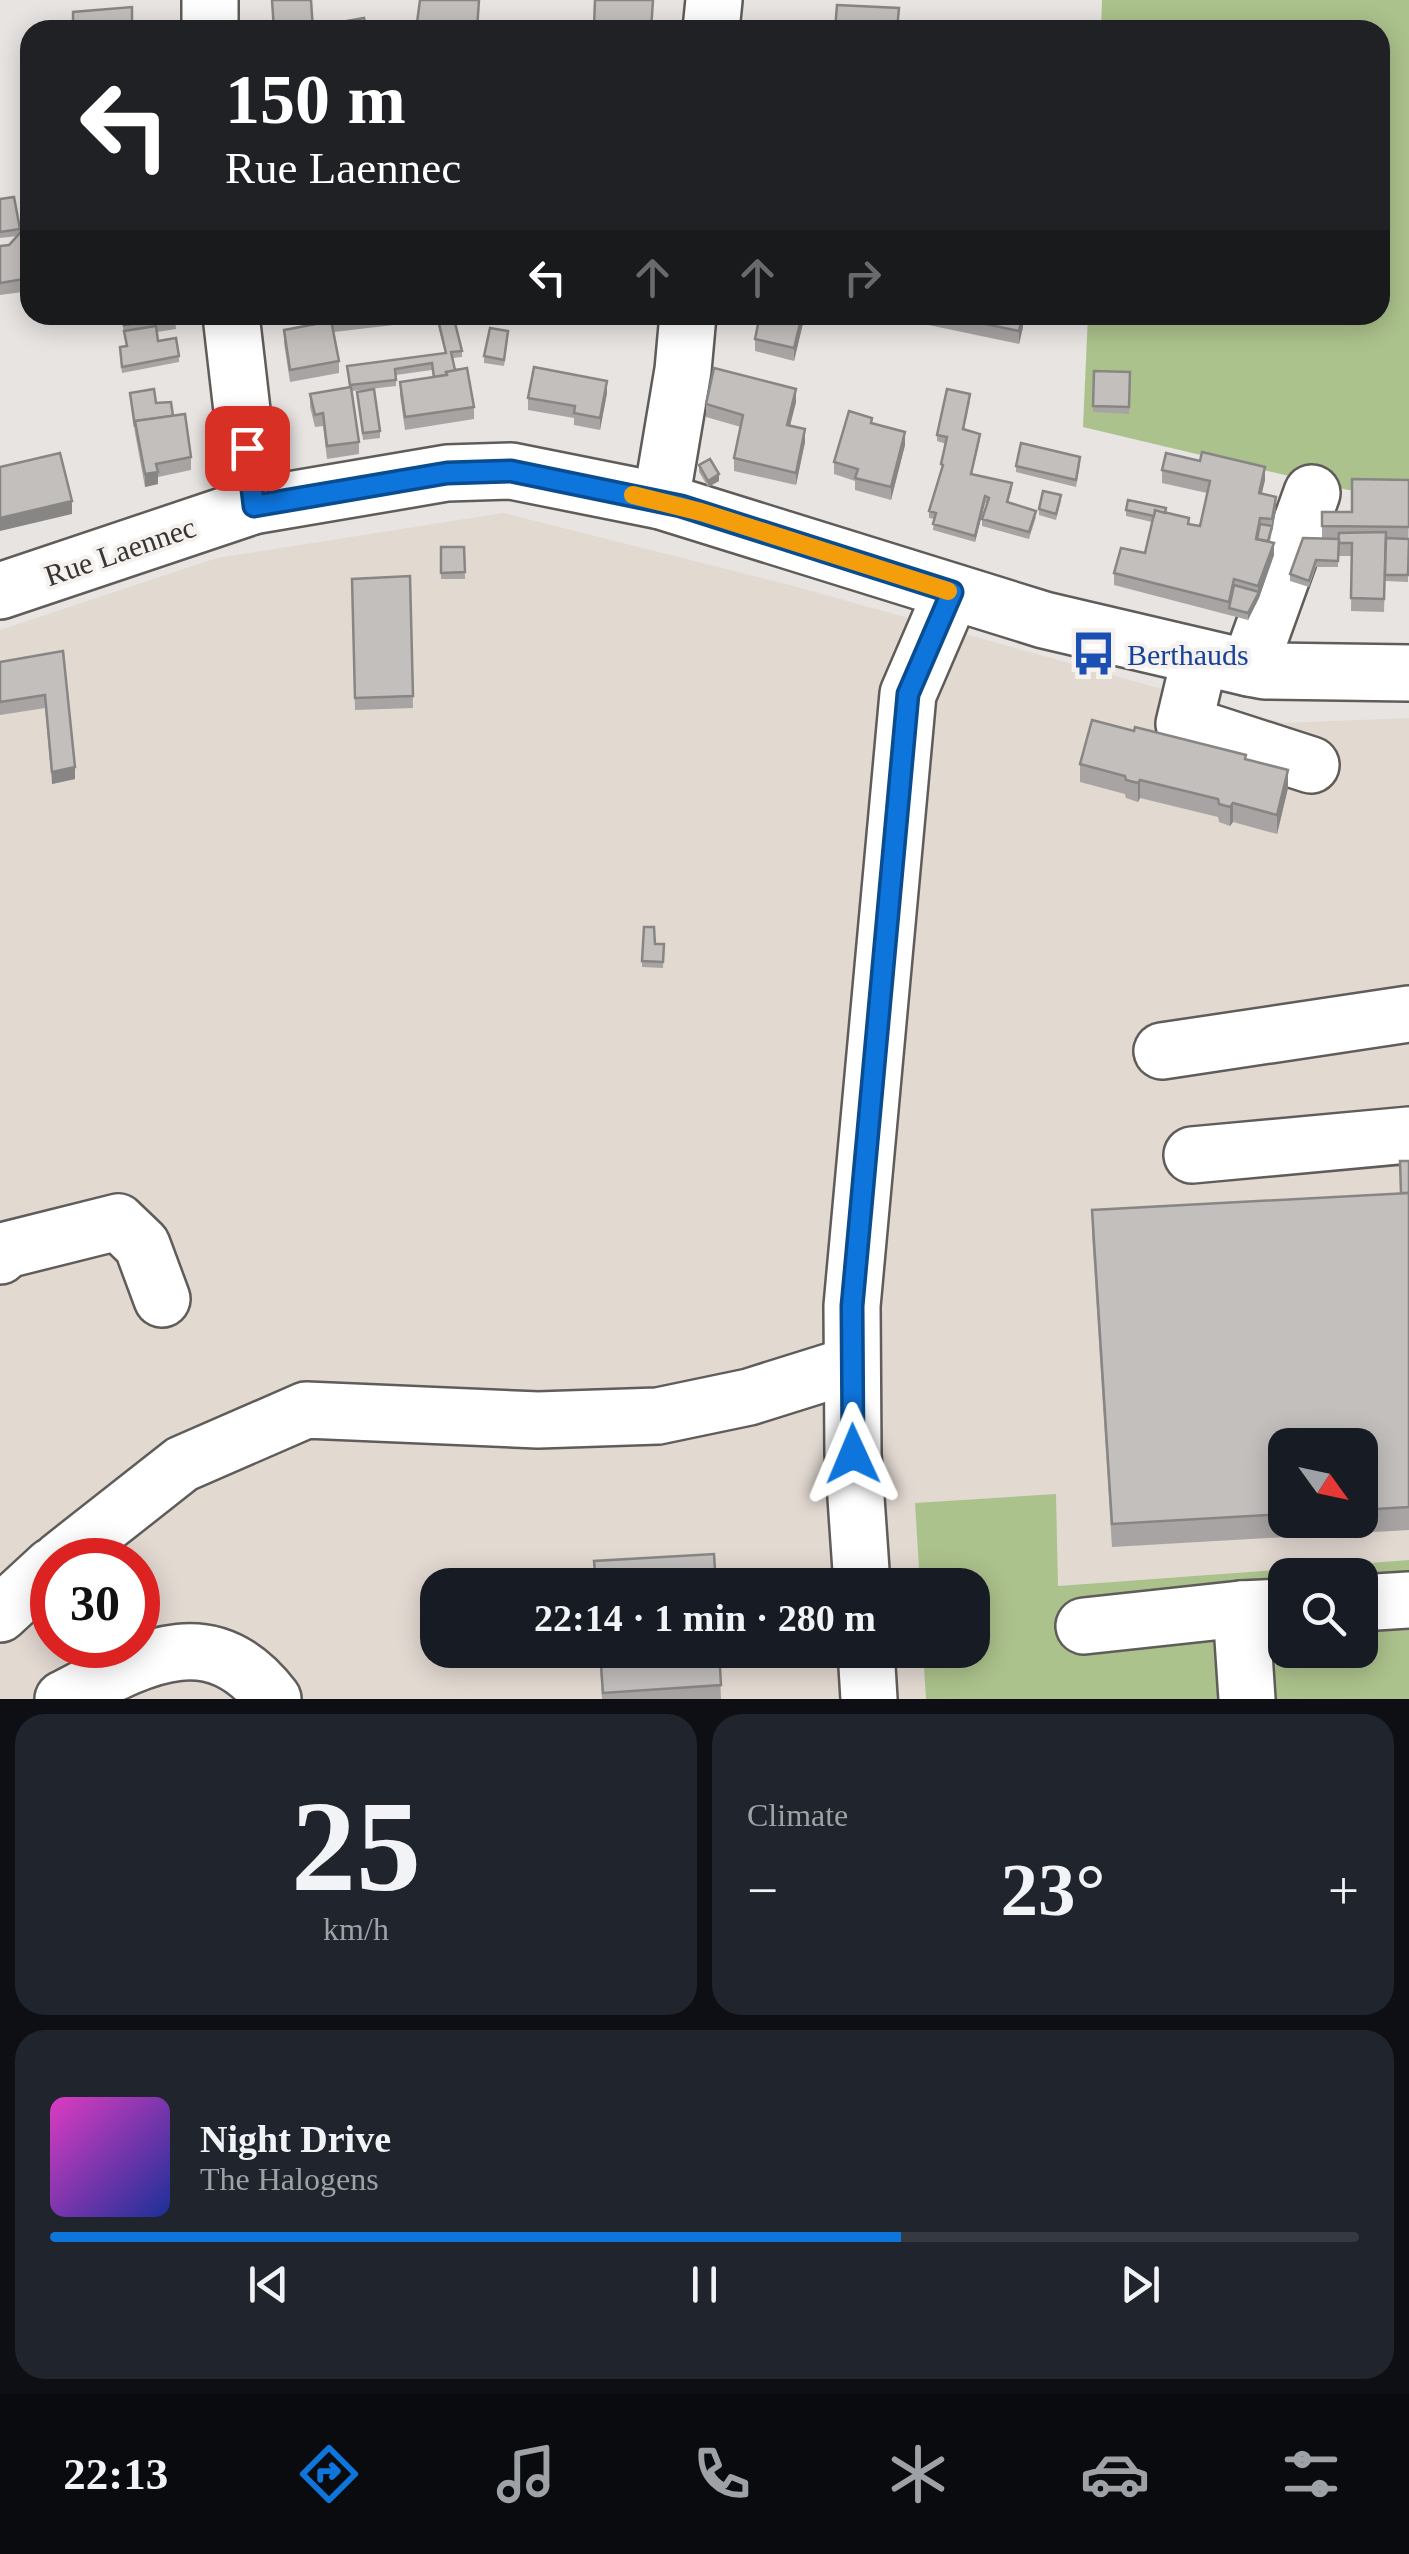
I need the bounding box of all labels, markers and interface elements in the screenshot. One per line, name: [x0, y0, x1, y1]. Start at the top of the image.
icon: left: [60, 60, 190, 190]
text: 150 m: [225, 61, 406, 138]
text: Rue Laennec: [225, 143, 461, 193]
icon: left: [520, 250, 575, 305]
icon: ahead: [625, 250, 680, 305]
icon: ahead: [730, 250, 785, 305]
icon: right: [835, 250, 890, 305]
pin: [205, 406, 290, 491]
icon: arrive: [220, 421, 275, 476]
street label: Rue Laennec: [40, 510, 200, 592]
bus stop icon: Berthauds: [1070, 630, 1118, 678]
place label: Berthauds: [1127, 638, 1249, 671]
position arrow: [801, 1402, 905, 1506]
north arrow: [1268, 1428, 1378, 1538]
map controls: [1268, 1428, 1378, 1668]
speed limit sign: 30: [30, 1538, 160, 1668]
button: search: [1268, 1558, 1378, 1668]
text: 22:14 · 1 min · 280 m: [534, 1597, 876, 1639]
text: 25: [291, 1774, 421, 1918]
text: Climate: [747, 1797, 848, 1833]
text: 23°: [1001, 1848, 1106, 1931]
text: −: [747, 1860, 778, 1921]
text: +: [1328, 1860, 1359, 1921]
text: km/h: [323, 1911, 389, 1947]
text: Night Drive: [200, 2118, 391, 2160]
text: The Halogens: [200, 2161, 379, 2197]
icon: previous: [241, 2257, 296, 2312]
icon: pause: [677, 2257, 732, 2312]
icon: next: [1113, 2257, 1168, 2312]
icon: directions: [294, 2439, 364, 2509]
icon: music: [491, 2439, 561, 2509]
icon: phone: [687, 2439, 757, 2509]
icon: climate: [883, 2439, 953, 2509]
icon: car: [1080, 2439, 1150, 2509]
icon: filters: [1276, 2439, 1346, 2509]
text: 22:13: [63, 2449, 168, 2499]

